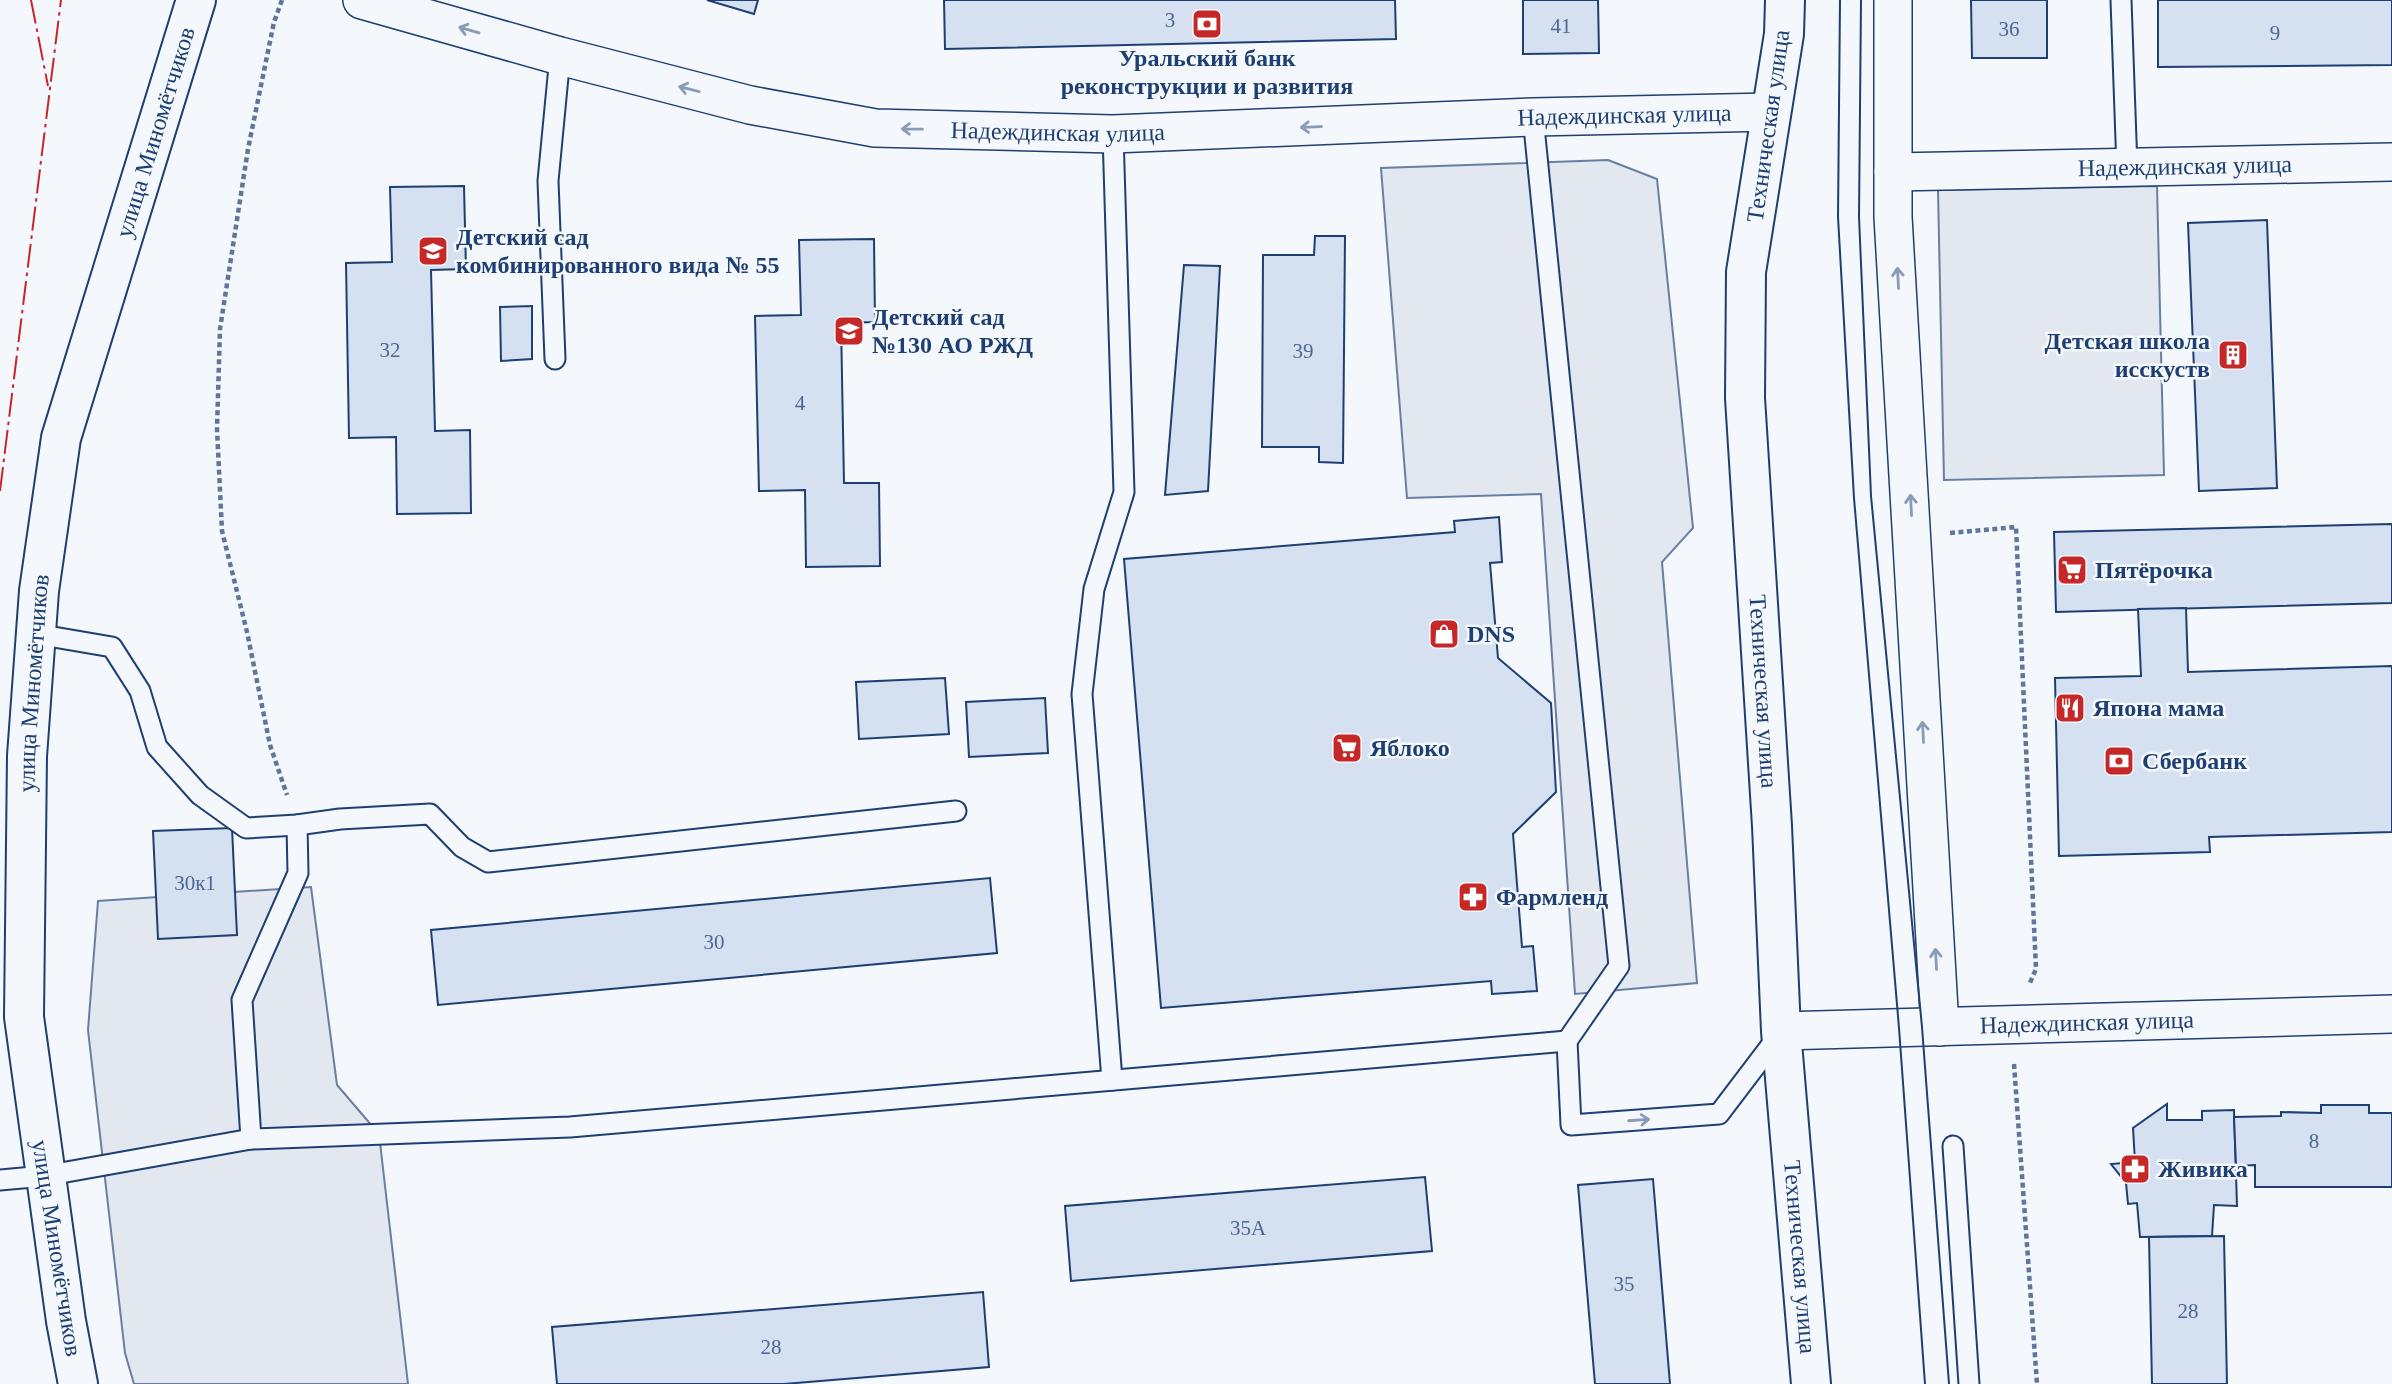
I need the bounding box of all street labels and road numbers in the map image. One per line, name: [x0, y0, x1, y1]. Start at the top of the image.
street label: улица Миномётчиков: [111, 24, 200, 241]
street label: Техническая улица: [1742, 28, 1794, 224]
street label: Надеждинская улица: [1517, 100, 1732, 131]
street label: Надеждинская улица: [950, 117, 1166, 147]
street label: Надеждинская улица: [2078, 151, 2293, 181]
street label: улица Миномётчиков: [14, 572, 54, 793]
street label: Техническая улица: [1744, 594, 1783, 789]
street label: Надеждинская улица: [1979, 1007, 2195, 1038]
street label: улица Миномётчиков: [27, 1138, 87, 1358]
street label: Техническая улица: [1779, 1159, 1821, 1355]

